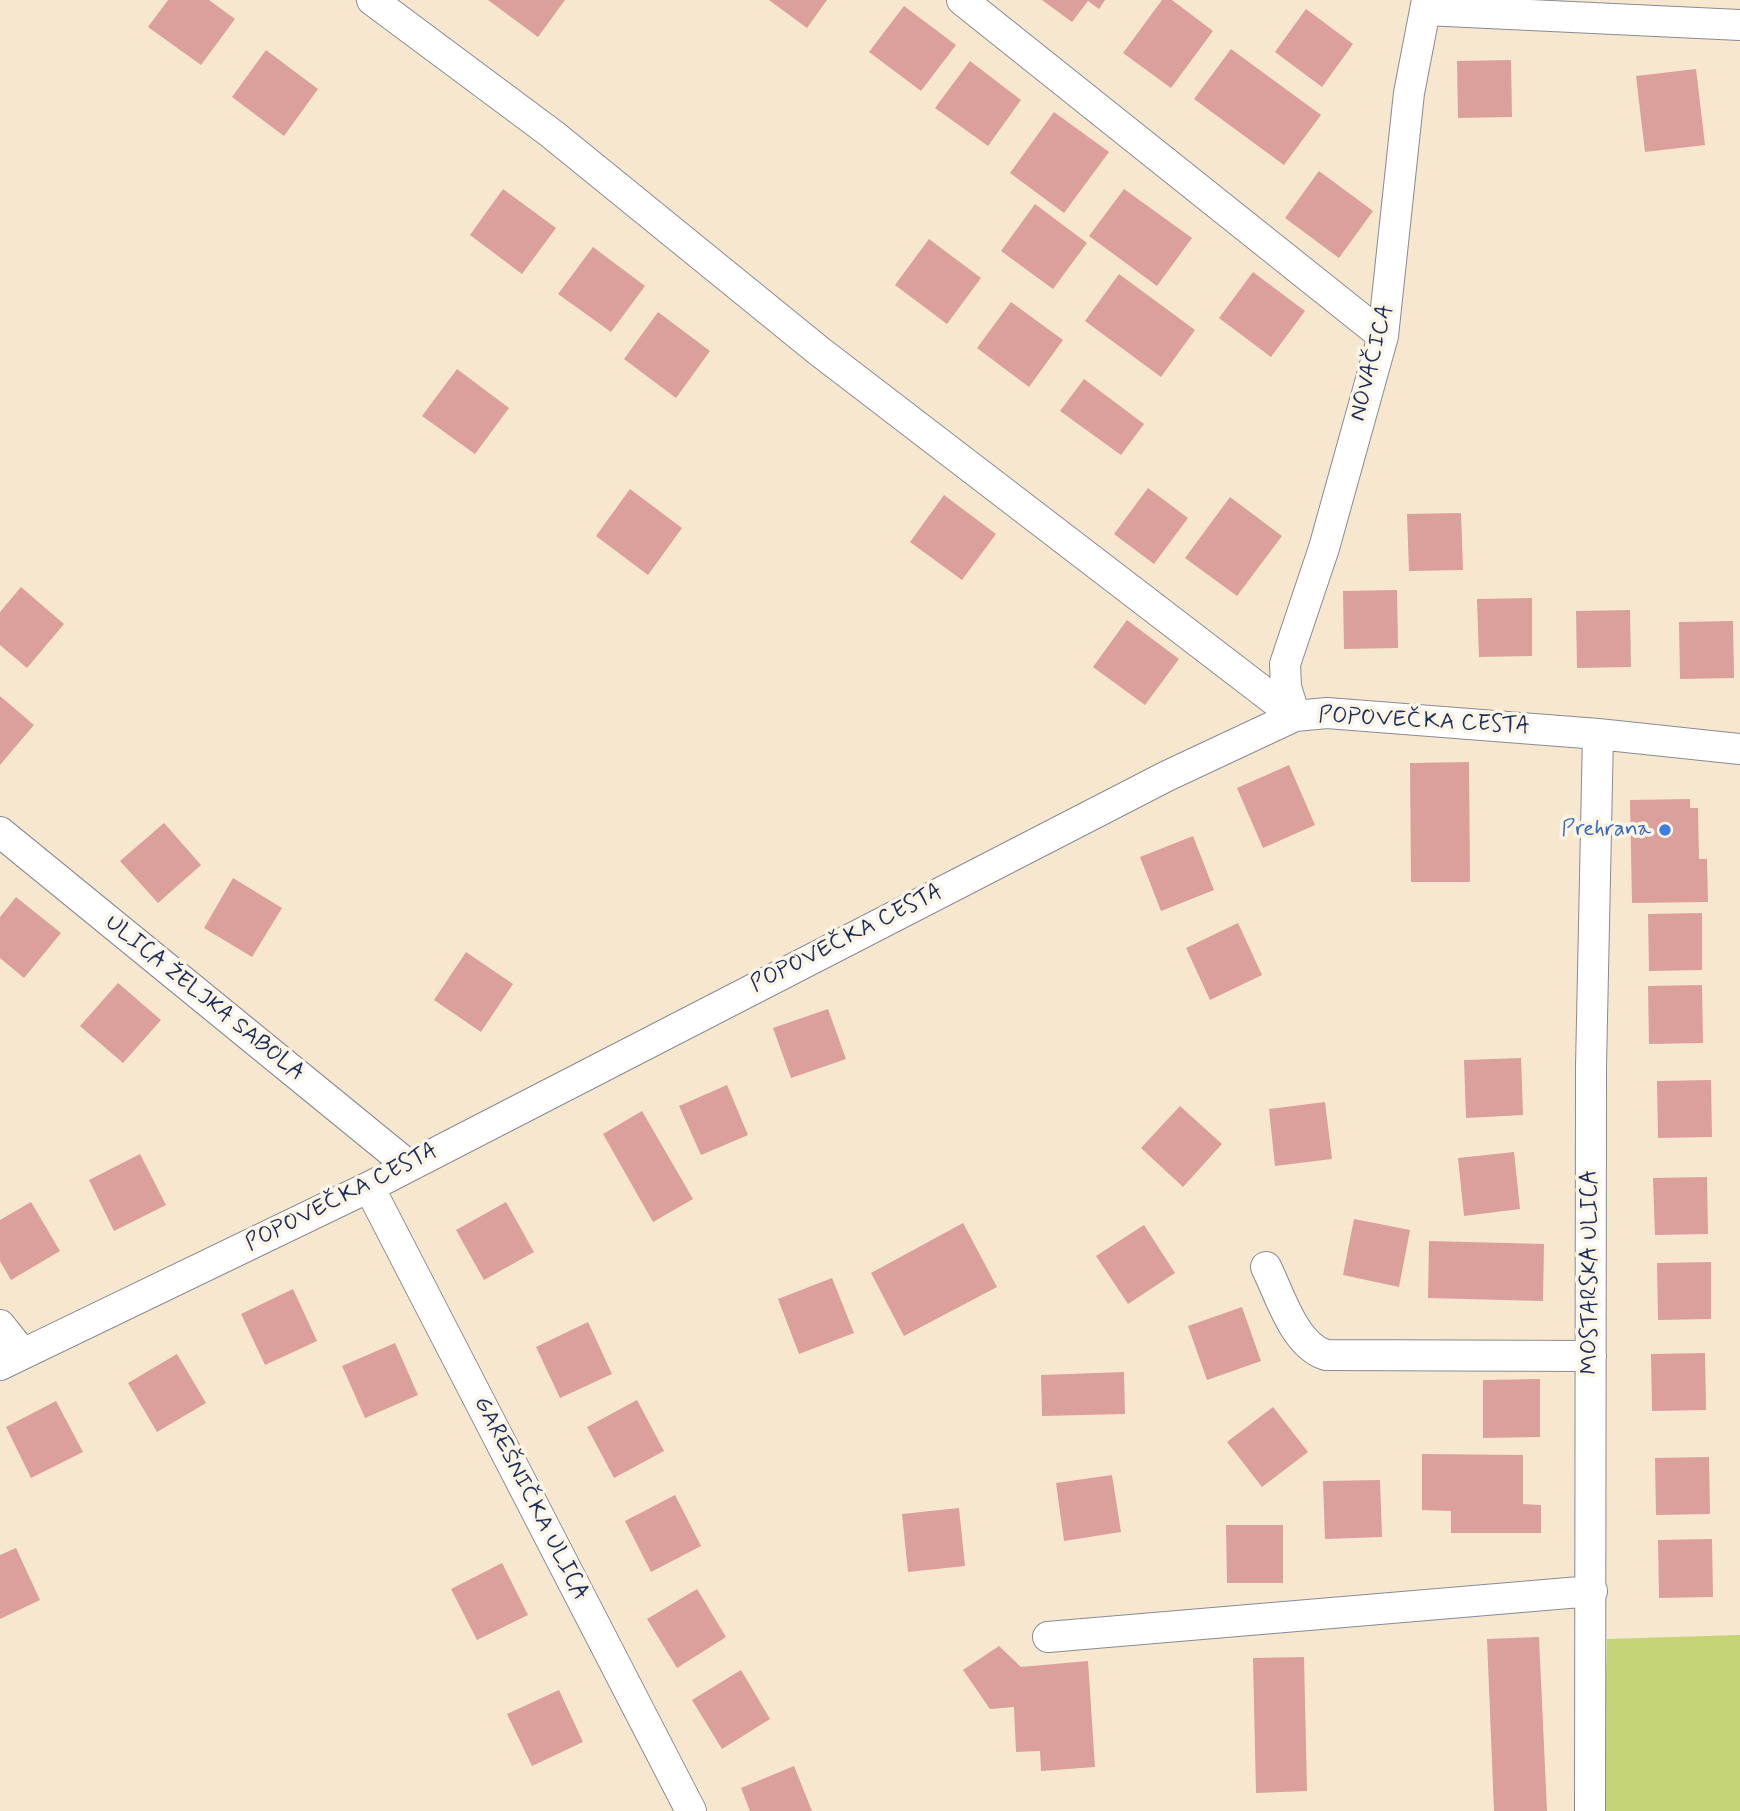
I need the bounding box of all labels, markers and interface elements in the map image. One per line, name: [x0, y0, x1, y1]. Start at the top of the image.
street label: NOVAČICA: [1345, 302, 1401, 424]
street label: POPOVEČKA CESTA: [1317, 703, 1531, 741]
place label: Prehrana: [1561, 816, 1651, 844]
marker: Prehrana: [1657, 822, 1673, 838]
street label: POPOVEČKA CESTA: [746, 879, 948, 999]
street label: ULICA ŽELJKA SABOLA: [99, 910, 309, 1088]
street label: POPOVEČKA CESTA: [241, 1138, 443, 1258]
street label: MOSTARSKA ULICA: [1577, 1169, 1605, 1375]
street label: GAREŠNIČKA ULICA: [467, 1392, 593, 1606]

